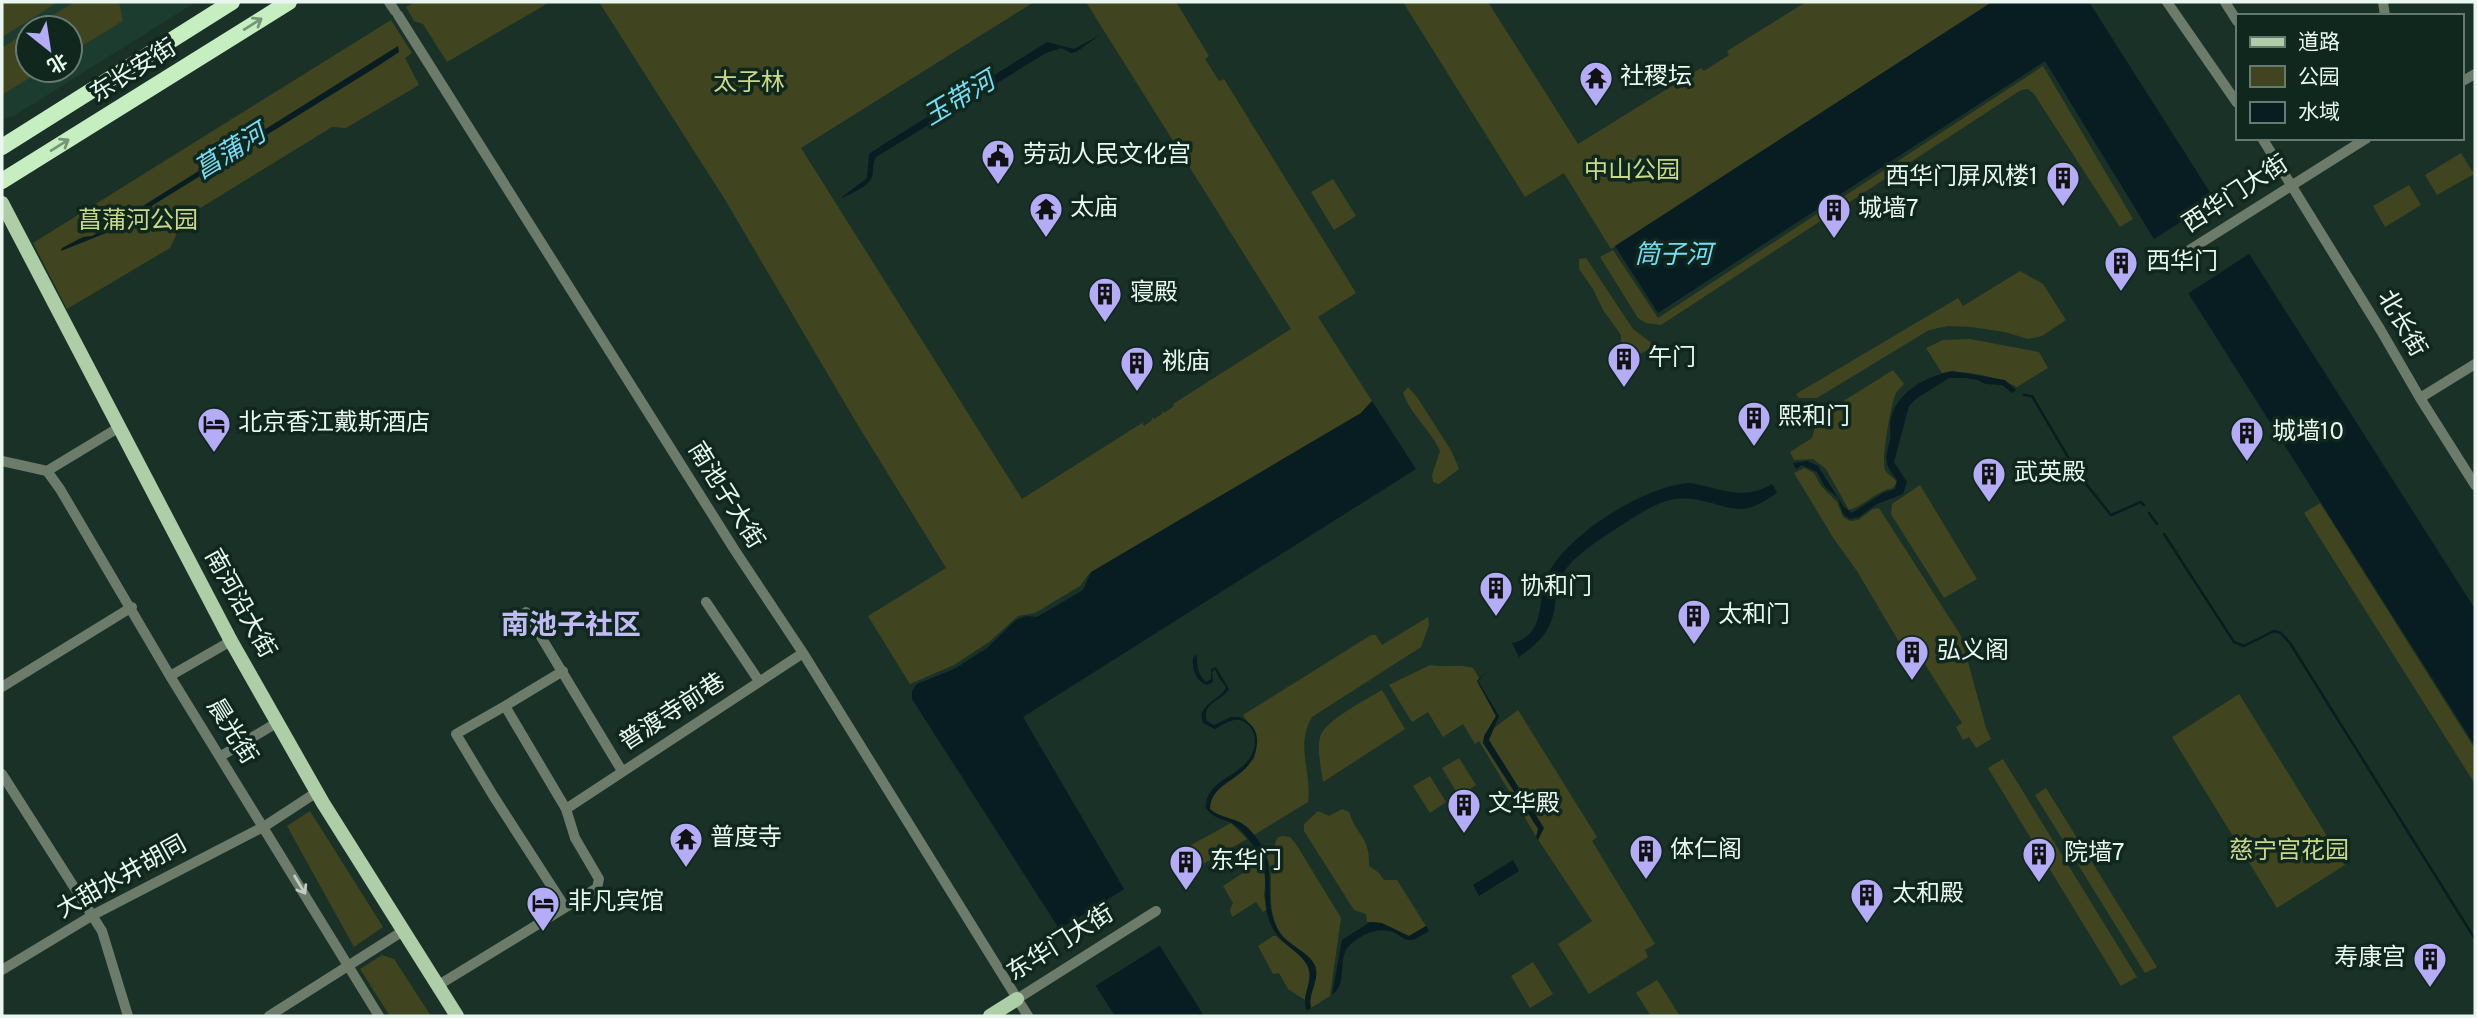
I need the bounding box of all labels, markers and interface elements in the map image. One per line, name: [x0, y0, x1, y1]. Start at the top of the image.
north arrow: [14, 14, 84, 84]
legend: [2236, 14, 2463, 140]
one-way arrow: [242, 17, 262, 31]
text: 道路: [2298, 30, 2340, 57]
street label: 东长安街: [85, 34, 183, 110]
text: 北: [42, 47, 71, 77]
temple icon: 社稷坛: [1577, 59, 1615, 108]
water label: 玉带河: [918, 63, 1006, 134]
place label: 社稷坛: [1620, 63, 1692, 93]
text: 公园: [2298, 65, 2340, 92]
park label: 太子林: [713, 69, 785, 99]
text: 水域: [2298, 100, 2340, 127]
water label: 菖蒲河: [189, 116, 277, 188]
one-way arrow: [49, 137, 69, 151]
public building icon: 劳动人民文化宫: [979, 137, 1017, 186]
place label: 劳动人民文化宫: [1023, 141, 1191, 171]
street label: 西华门大街: [2178, 150, 2294, 240]
park label: 中山公园: [1584, 157, 1680, 187]
building icon: 西华门屏风楼1: [2044, 159, 2082, 208]
place label: 西华门屏风楼1: [1885, 163, 2038, 193]
temple icon: 太庙: [1027, 190, 1065, 239]
building icon: 城墙7: [1815, 191, 1853, 240]
place label: 太庙: [1070, 194, 1118, 224]
place label: 城墙7: [1858, 195, 1919, 225]
park label: 菖蒲河公园: [78, 207, 198, 237]
water label: 筒子河: [1634, 240, 1717, 273]
building icon: 西华门: [2102, 244, 2140, 293]
place label: 西华门: [2146, 248, 2218, 278]
building icon: 寝殿: [1086, 275, 1124, 324]
place label: 寝殿: [1130, 279, 1178, 309]
street label: 北长街: [2370, 285, 2432, 363]
building icon: 午门: [1605, 340, 1643, 389]
building icon: 祧庙: [1118, 344, 1156, 393]
place label: 午门: [1648, 344, 1696, 374]
place label: 祧庙: [1162, 348, 1210, 378]
building icon: 熙和门: [1735, 399, 1773, 448]
place label: 熙和门: [1778, 403, 1850, 433]
hotel icon: 北京香江戴斯酒店: [195, 405, 233, 454]
place label: 北京香江戴斯酒店: [238, 409, 430, 439]
building icon: 城墙10: [2228, 414, 2266, 463]
place label: 城墙10: [2272, 418, 2344, 448]
street label: 南池子大街: [680, 437, 770, 555]
building icon: 武英殿: [1970, 455, 2008, 504]
place label: 武英殿: [2014, 459, 2086, 489]
street label: 南河沿大街: [197, 544, 281, 664]
building icon: 协和门: [1477, 569, 1515, 618]
place label: 协和门: [1520, 573, 1592, 603]
building icon: 太和门: [1675, 597, 1713, 646]
place label: 太和门: [1718, 601, 1790, 631]
district label: 南池子社区: [501, 609, 641, 645]
building icon: 弘义阁: [1893, 633, 1931, 682]
place label: 弘义阁: [1937, 637, 2009, 667]
street label: 普渡寺前巷: [615, 668, 731, 758]
street label: 晨光街: [199, 694, 263, 770]
building icon: 文华殿: [1445, 786, 1483, 835]
place label: 文华殿: [1488, 790, 1560, 820]
temple icon: 普度寺: [667, 820, 705, 869]
place label: 普度寺: [710, 824, 782, 854]
street label: 大甜水井胡同: [52, 830, 192, 926]
building icon: 体仁阁: [1627, 832, 1665, 881]
building icon: 院墙7: [2020, 835, 2058, 884]
place label: 体仁阁: [1670, 836, 1742, 866]
park label: 慈宁宫花园: [2229, 837, 2349, 867]
place label: 院墙7: [2064, 839, 2125, 869]
building icon: 东华门: [1167, 843, 1205, 892]
place label: 东华门: [1210, 847, 1282, 877]
one-way arrow: [293, 874, 307, 894]
building icon: 太和殿: [1848, 876, 1886, 925]
place label: 太和殿: [1892, 880, 1964, 910]
hotel icon: 非凡宾馆: [524, 884, 562, 933]
place label: 非凡宾馆: [568, 888, 664, 918]
street label: 东华门大街: [1002, 899, 1120, 989]
building icon: 寿康宫: [2411, 940, 2449, 989]
place label: 寿康宫: [2334, 944, 2406, 974]

